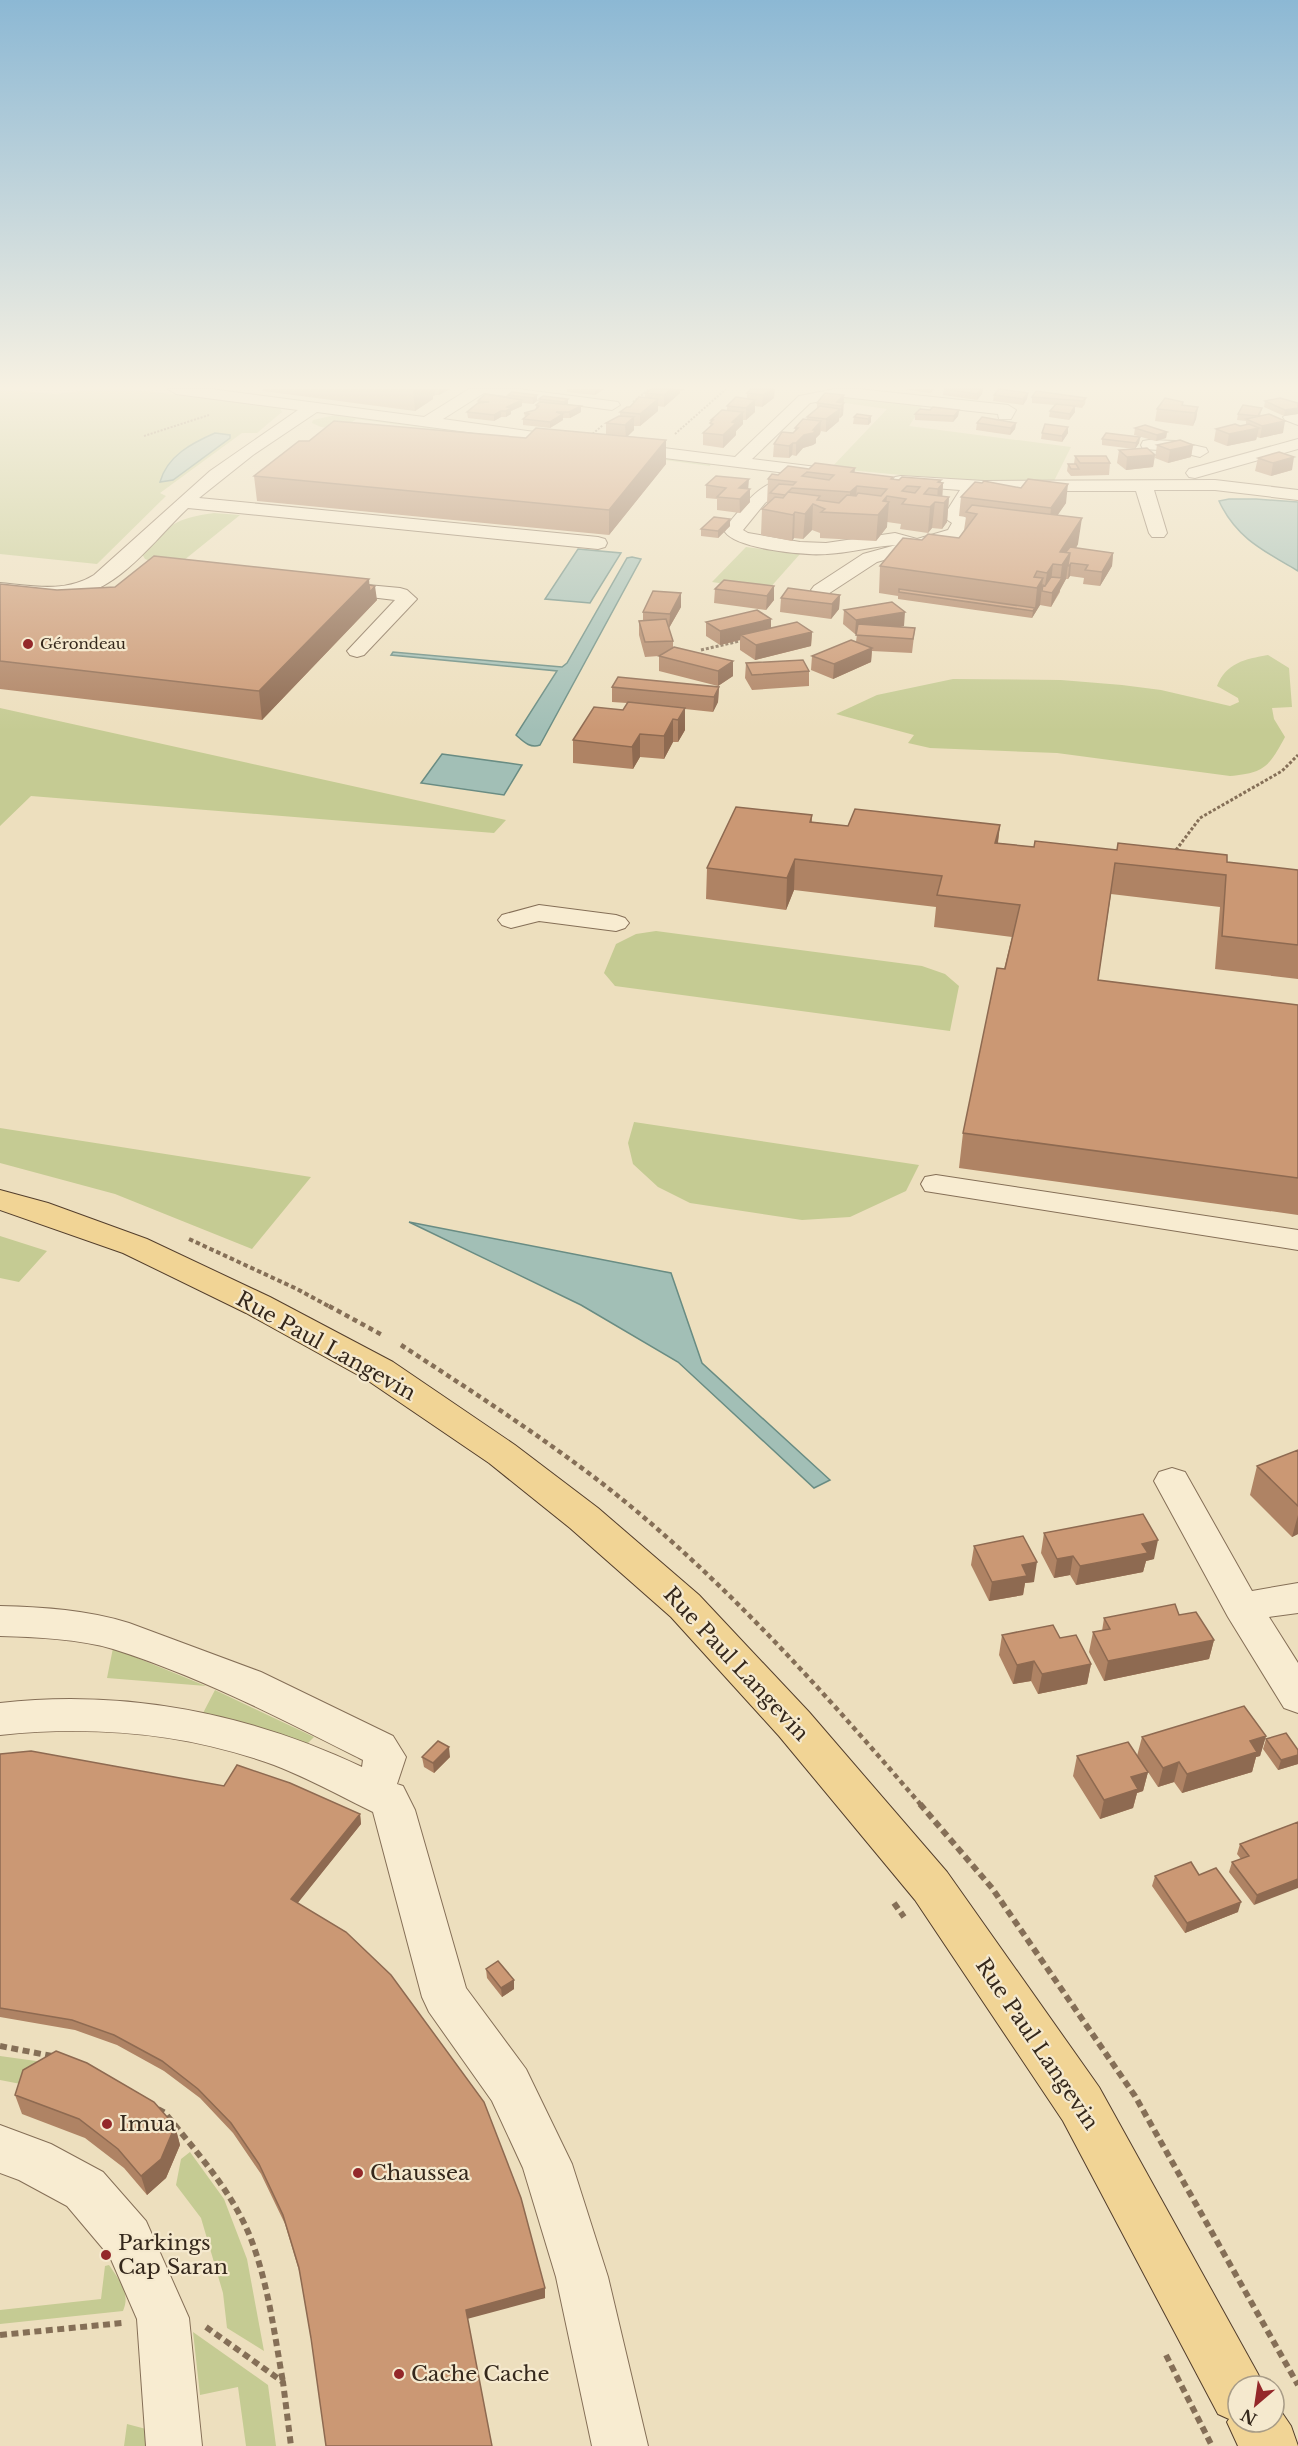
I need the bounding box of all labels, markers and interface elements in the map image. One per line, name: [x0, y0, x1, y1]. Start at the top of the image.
place label: Gérondeau: [40, 634, 126, 653]
marker: Gérondeau: [21, 637, 35, 651]
street label: Rue Paul Langevin: [232, 1286, 420, 1406]
street label: Rue Paul Langevin: [658, 1581, 814, 1747]
street label: Rue Paul Langevin: [970, 1953, 1104, 2135]
place label: Imua: [119, 2111, 176, 2137]
marker: Imua: [100, 2117, 114, 2131]
place label: Chaussea: [370, 2160, 470, 2186]
marker: Chaussea: [351, 2166, 365, 2180]
place label: Parkings Cap Saran: [118, 2230, 228, 2280]
marker: Parkings Cap Saran: [99, 2248, 113, 2262]
place label: Cache Cache: [411, 2361, 549, 2387]
marker: Cache Cache: [392, 2367, 406, 2381]
north arrow: [1226, 2374, 1286, 2434]
text: N: [1237, 2405, 1260, 2430]

